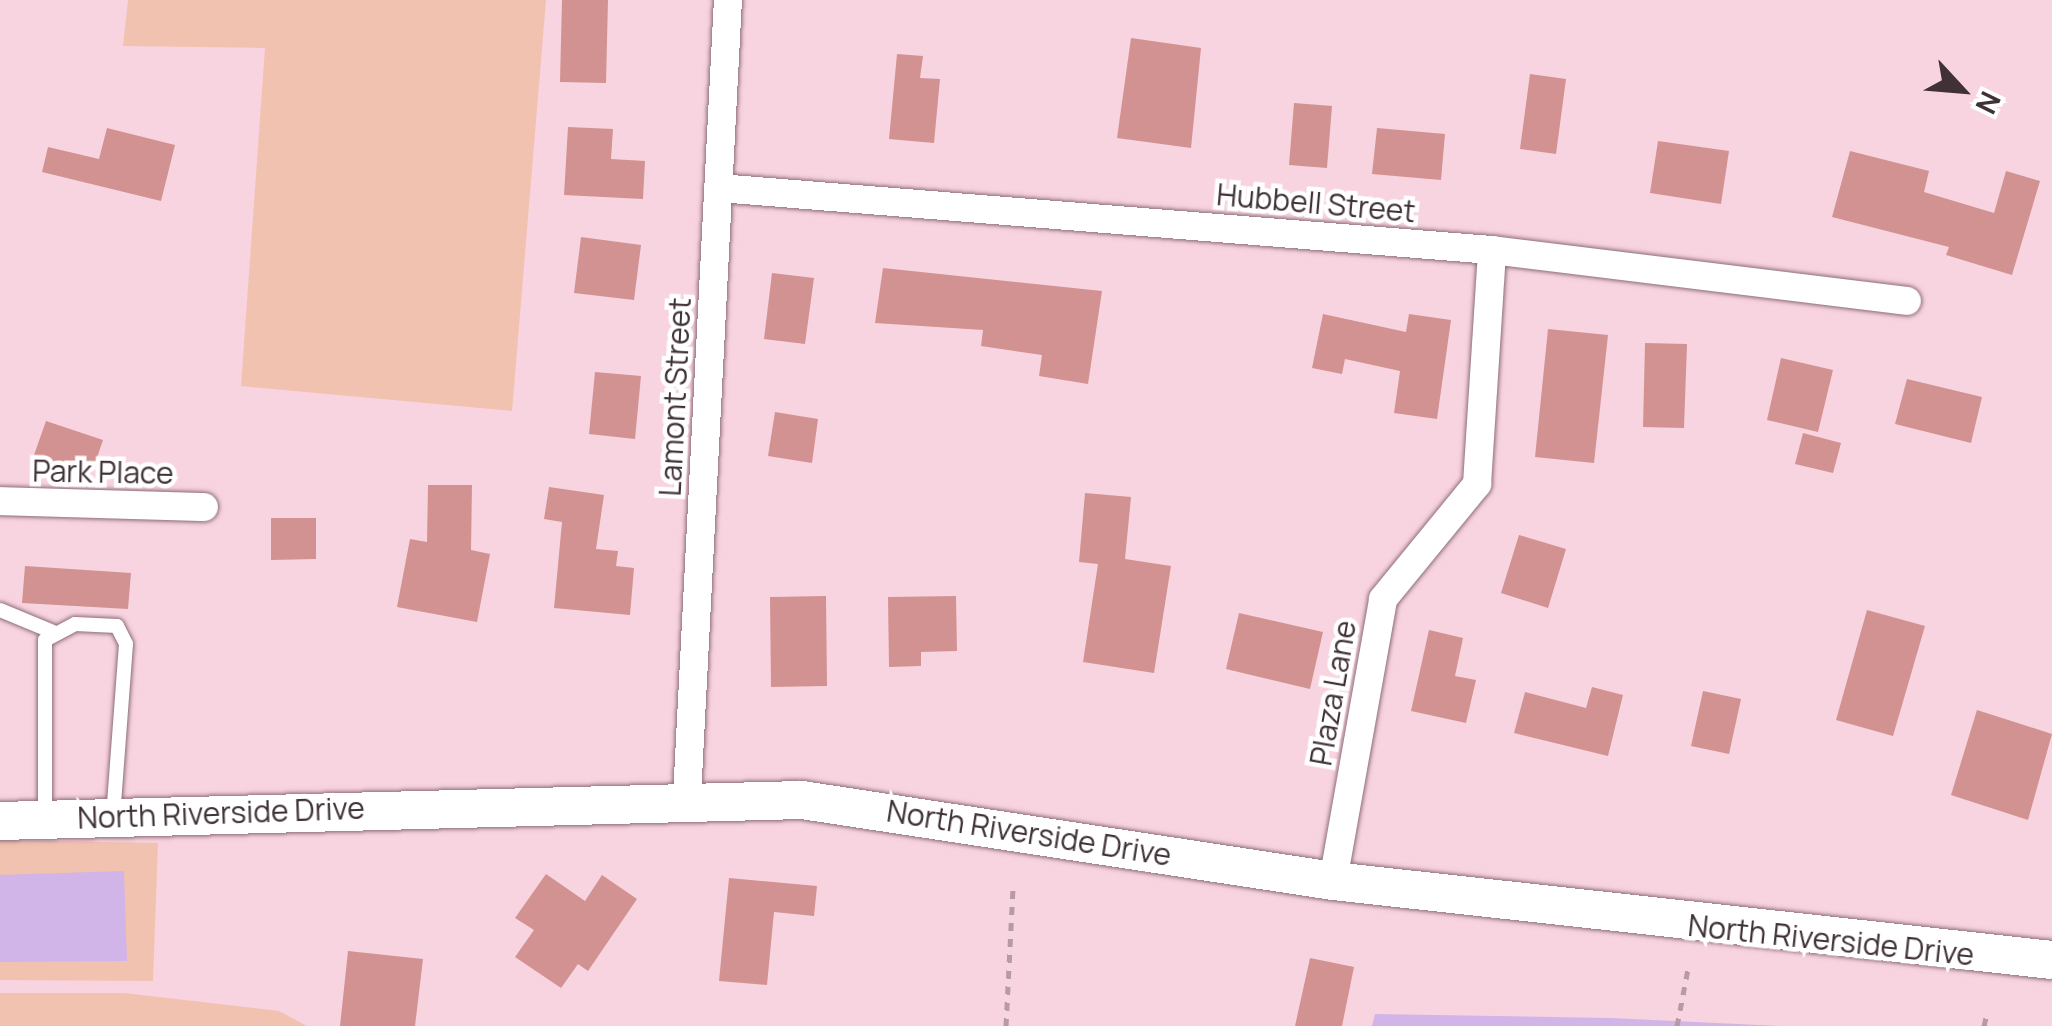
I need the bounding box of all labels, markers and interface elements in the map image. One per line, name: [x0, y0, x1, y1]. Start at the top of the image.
north arrow: [1912, 40, 2012, 140]
text: N: [1967, 86, 2010, 121]
street label: Hubbell Street: [1215, 176, 1417, 230]
street label: Lamont Street: [652, 297, 698, 497]
street label: Park Place: [32, 453, 174, 491]
street label: Plaza Lane: [1303, 618, 1363, 768]
street label: North Riverside Drive: [77, 790, 365, 836]
street label: North Riverside Drive: [884, 793, 1174, 873]
street label: North Riverside Drive: [1686, 907, 1976, 973]

